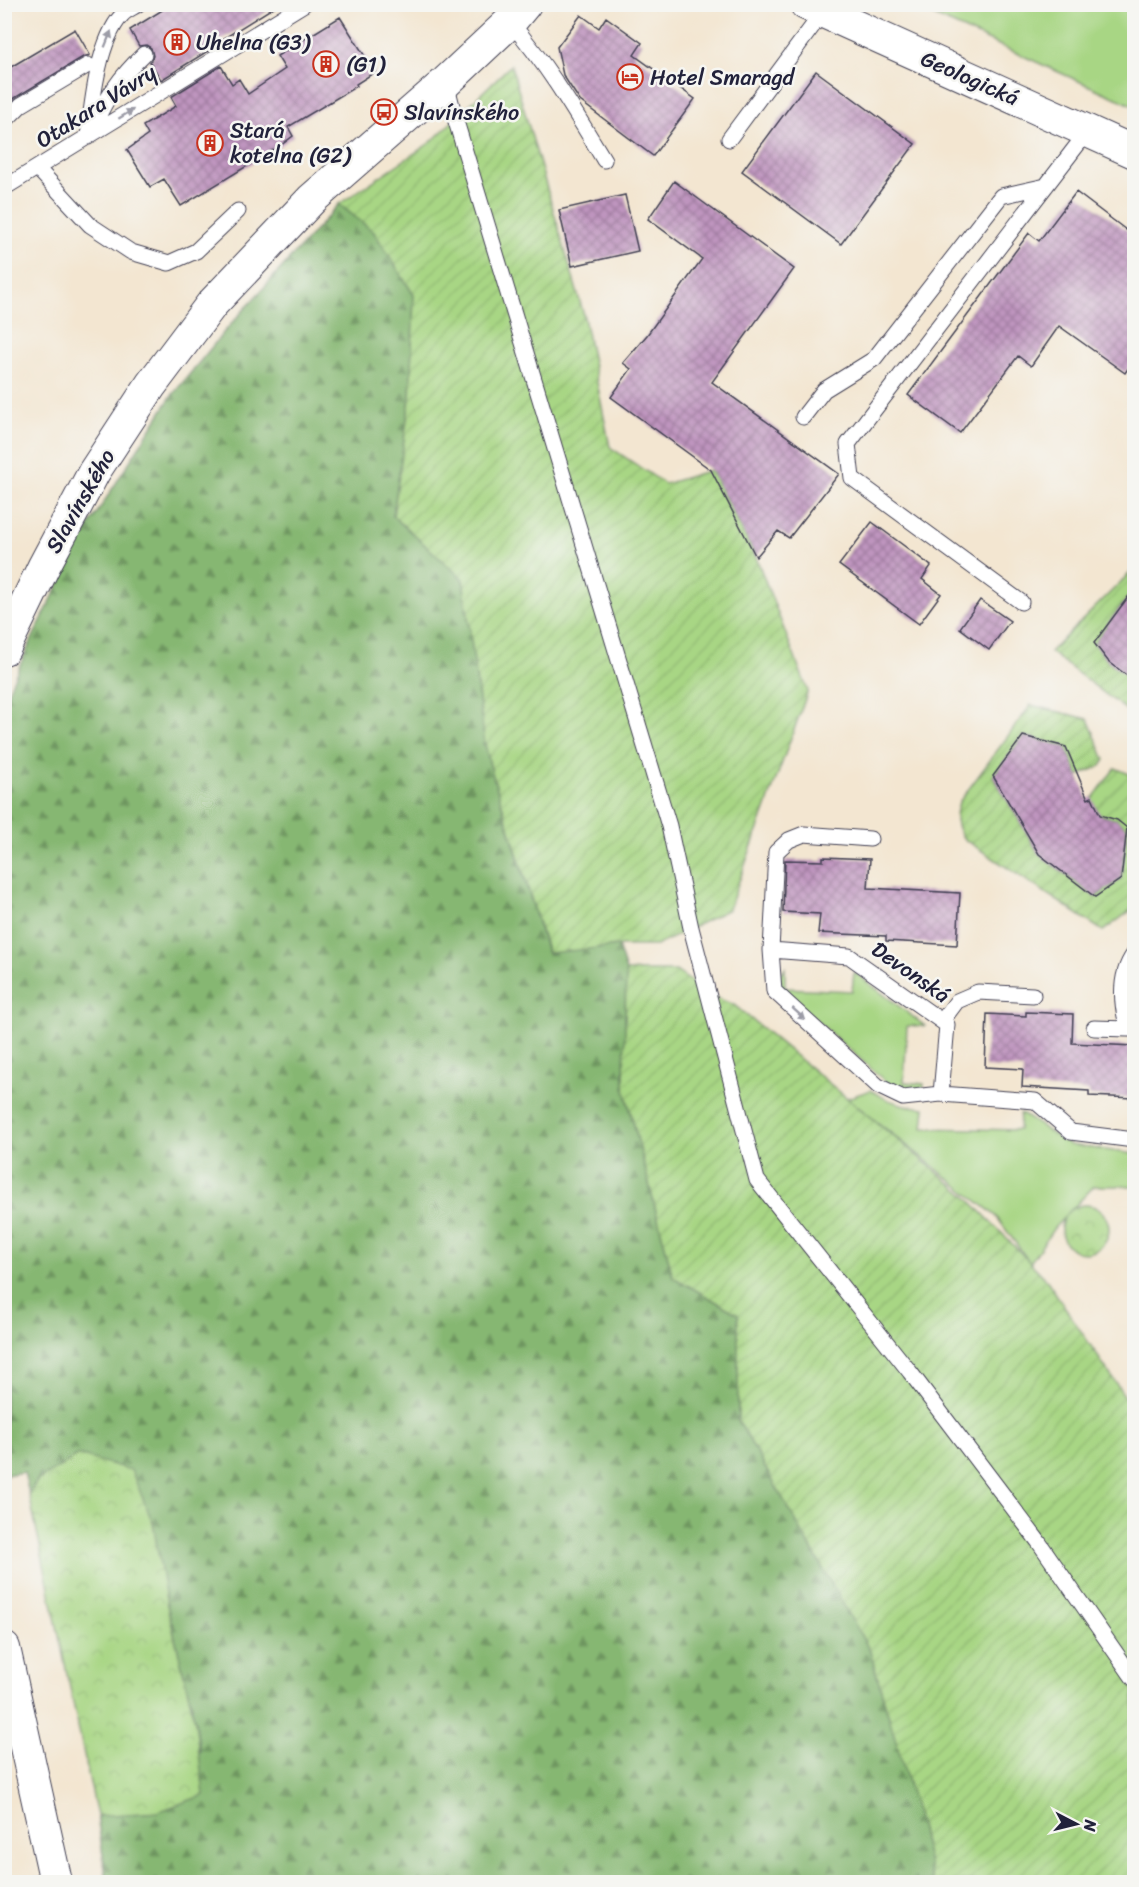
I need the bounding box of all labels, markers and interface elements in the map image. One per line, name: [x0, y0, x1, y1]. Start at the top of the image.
place label: Uhelna (G3): [196, 23, 311, 62]
building icon: Uhelna (G3): [162, 27, 192, 57]
one-way arrow: [103, 30, 113, 48]
street label: Geologická: [914, 39, 1026, 117]
place label: (G1): [346, 45, 386, 84]
building icon: (G1): [311, 49, 341, 79]
street label: Otakara Vávry: [28, 53, 165, 159]
place label: Hotel Smaragd: [650, 58, 796, 97]
hotel icon: Hotel Smaragd: [615, 62, 645, 92]
place label: Slavínského: [404, 93, 519, 132]
bus stop icon: Slavínského: [369, 97, 399, 127]
one-way arrow: [118, 108, 134, 119]
place label: Stará kotelna (G2): [230, 111, 352, 175]
building icon: Stará kotelna (G2): [195, 128, 225, 158]
street label: Slavínského: [34, 441, 126, 561]
street label: Devonská: [863, 930, 959, 1014]
one-way arrow: [791, 1007, 806, 1020]
north arrow: [1046, 1794, 1106, 1854]
text: N: [1075, 1818, 1106, 1834]

